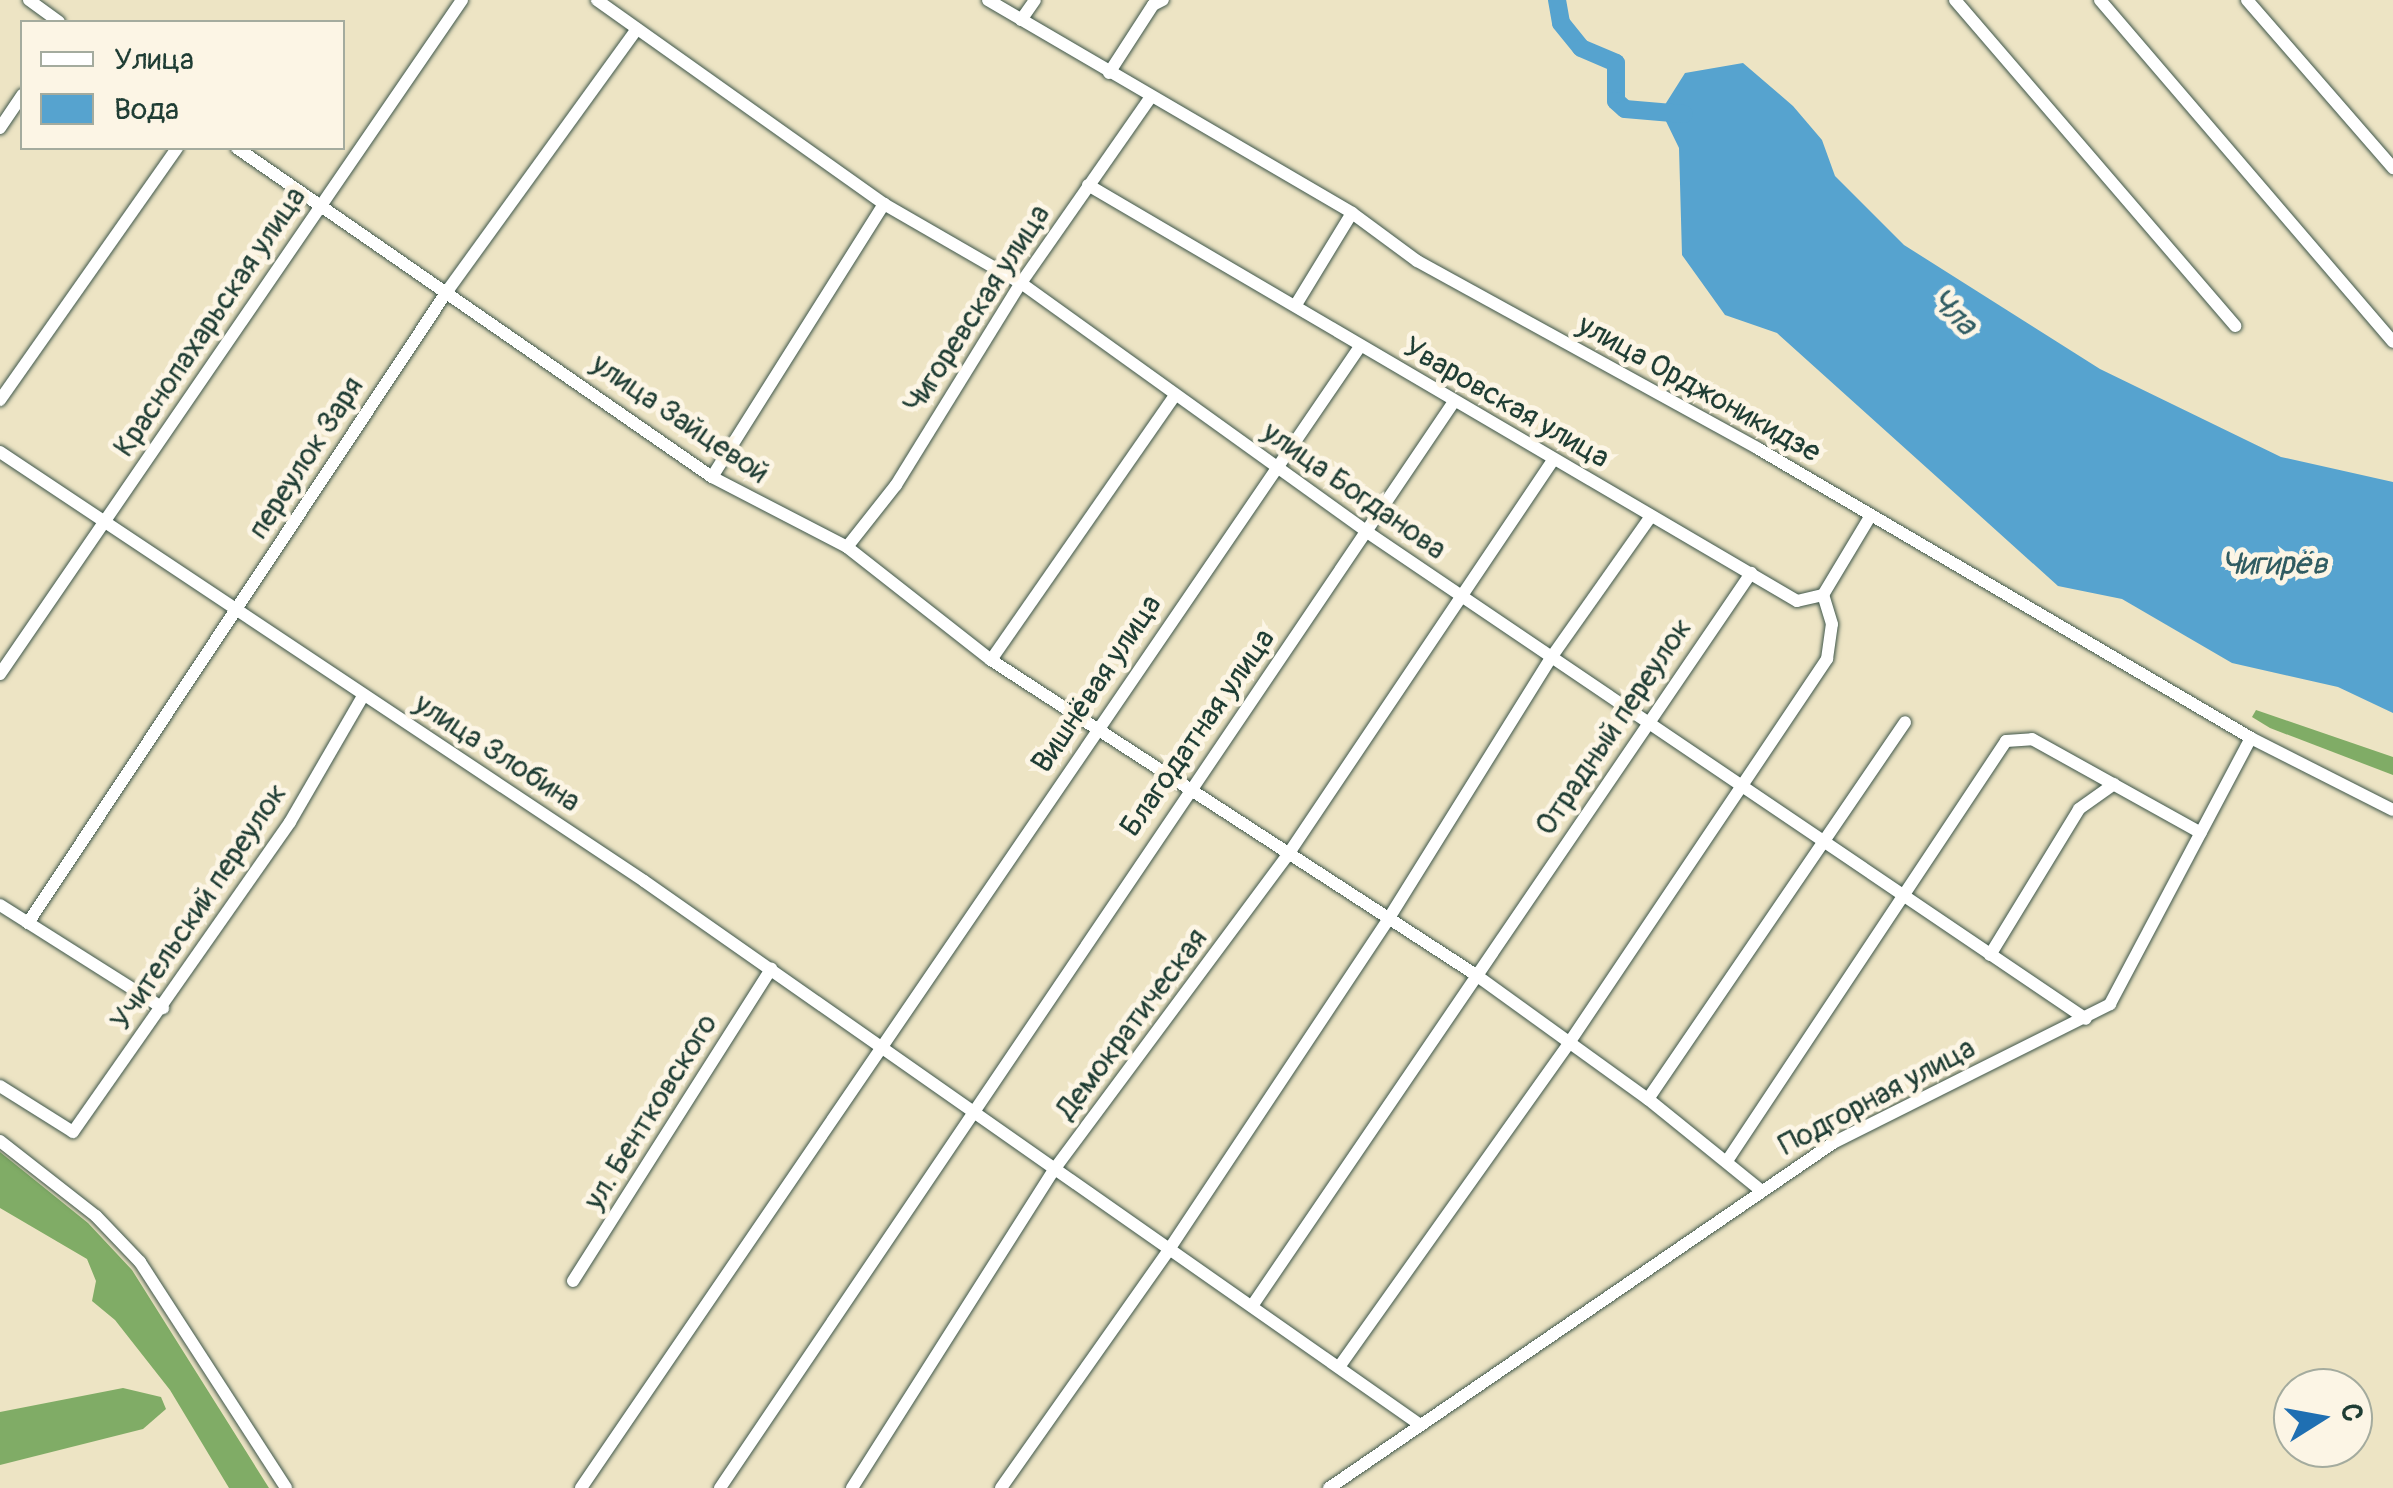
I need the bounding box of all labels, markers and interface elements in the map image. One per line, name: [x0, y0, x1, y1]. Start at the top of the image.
legend: [20, 20, 345, 150]
text: Улица: [114, 41, 194, 78]
text: Вода: [114, 91, 179, 128]
street label: Краснопахарьская улица: [106, 180, 314, 464]
street label: Чигоревская улица: [896, 198, 1058, 420]
water label: Чла: [1921, 280, 1985, 344]
street label: улица Орджоникидзе: [1571, 307, 1827, 471]
street label: Уваровская улица: [1397, 329, 1615, 477]
street label: улица Зайцевой: [584, 346, 776, 492]
street label: переулок Заря: [240, 370, 372, 546]
street label: улица Богданова: [1255, 414, 1453, 568]
water label: Чигирёв: [2221, 545, 2327, 583]
street label: Вишнёвая улица: [1024, 588, 1170, 780]
street label: Отрадный переулок: [1528, 611, 1700, 843]
street label: Благодатная улица: [1113, 622, 1283, 844]
street label: улица Злобина: [407, 686, 587, 820]
street label: Учительский переулок: [103, 777, 295, 1037]
street label: Демократическая: [1049, 922, 1215, 1126]
street label: ул. Бентковского: [576, 1007, 726, 1217]
street label: Подгорная улица: [1773, 1030, 1981, 1164]
north arrow: [2273, 1368, 2373, 1468]
text: С: [2332, 1401, 2370, 1424]

